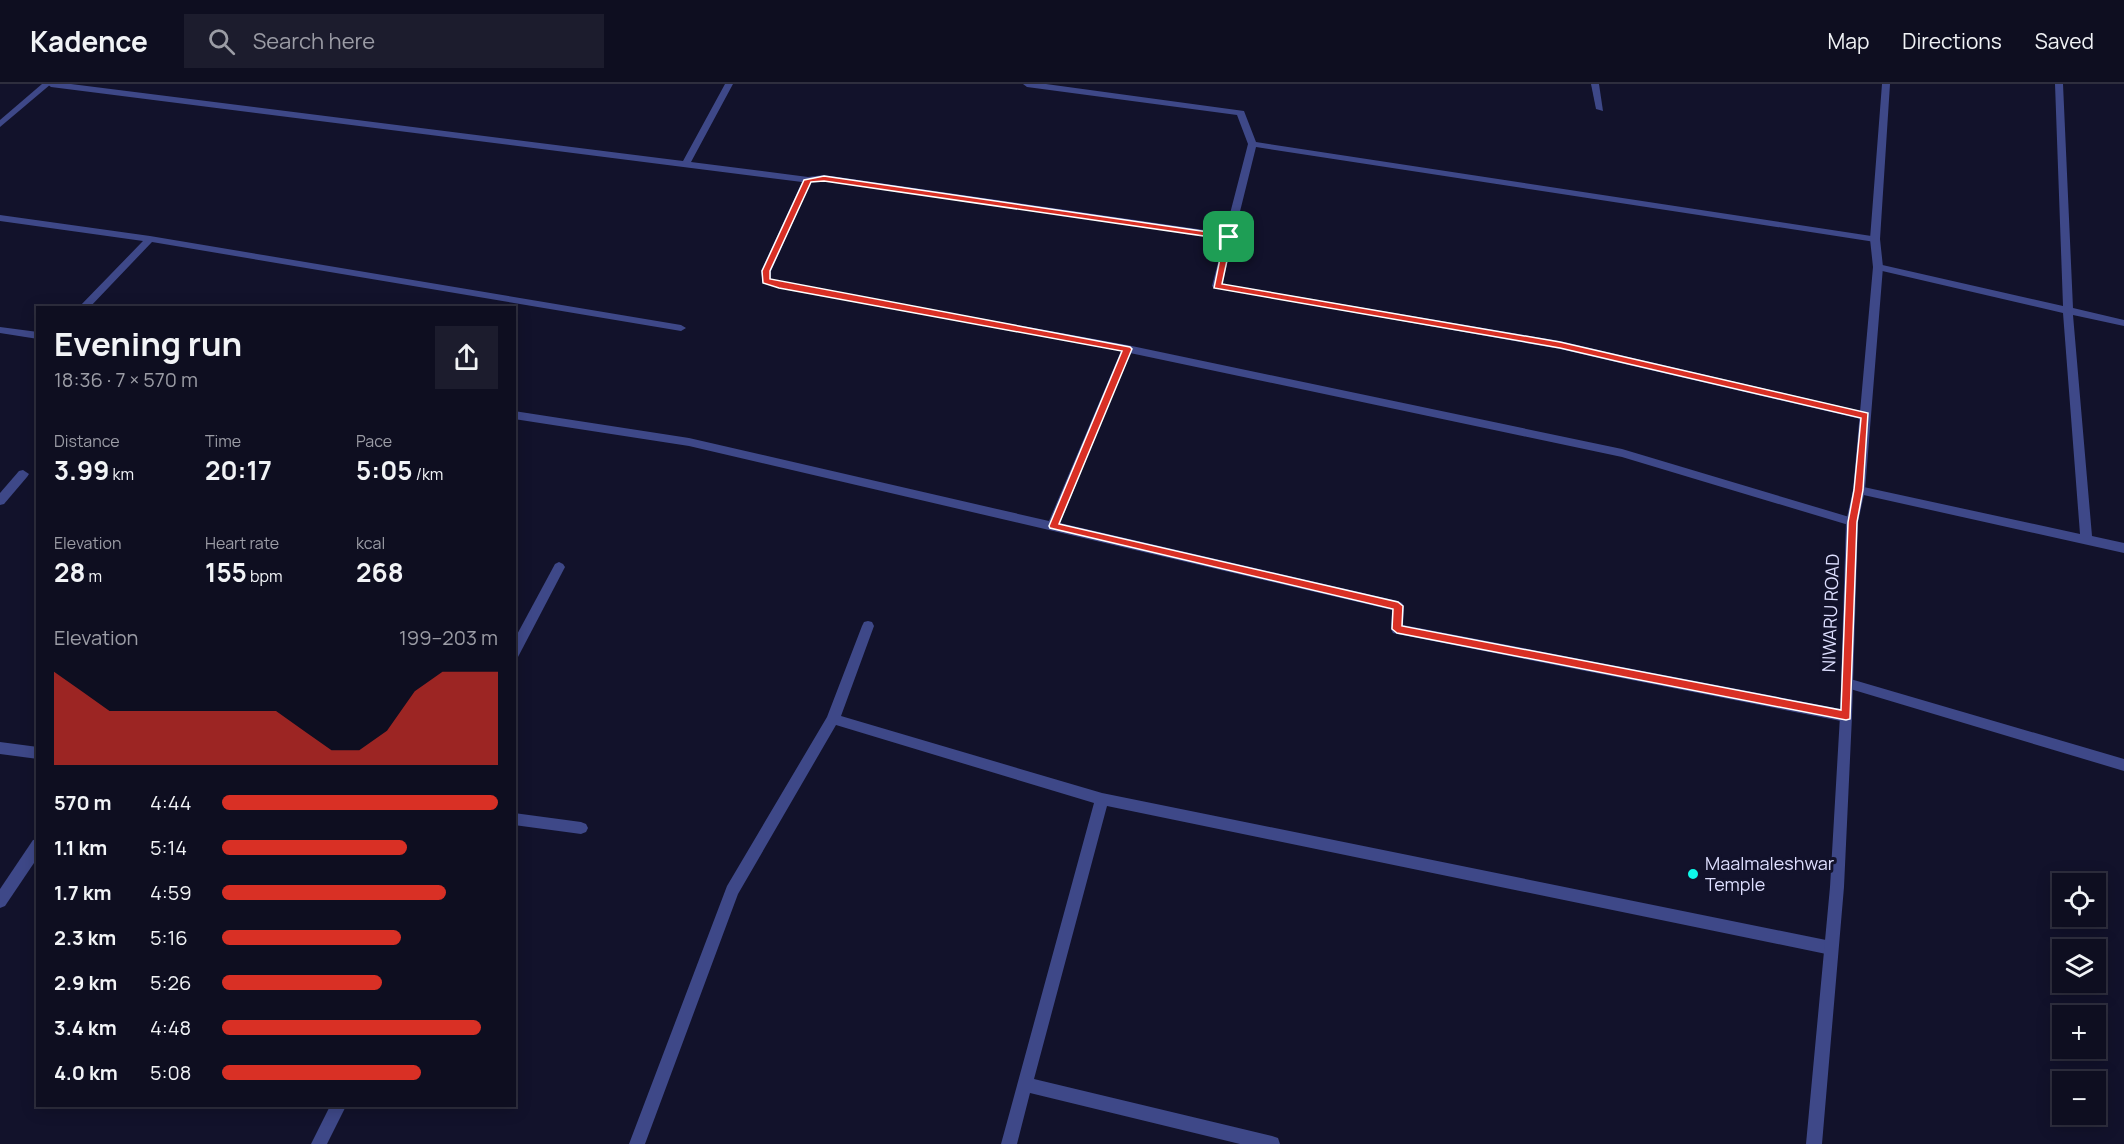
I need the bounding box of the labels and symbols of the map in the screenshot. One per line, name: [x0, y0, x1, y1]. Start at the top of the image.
pin: [1203, 211, 1254, 262]
street label: NIWARU ROAD: [1816, 553, 1844, 673]
place label: Maalmaleshwar Temple: [1705, 851, 1835, 896]
marker: Maalmaleshwar Temple: [1686, 867, 1700, 881]

